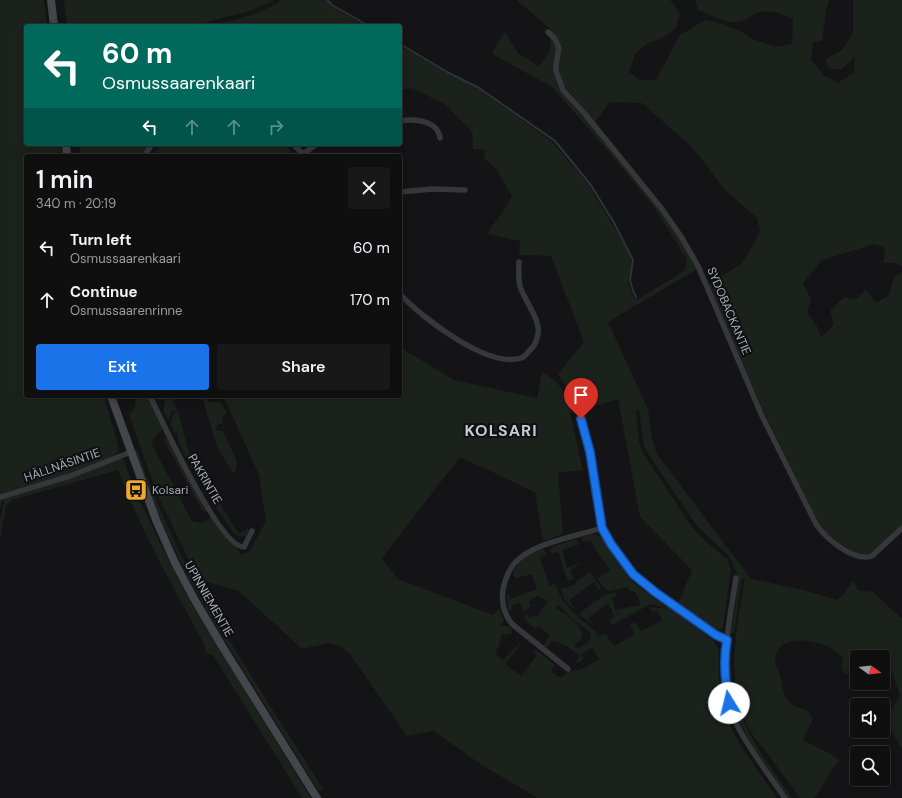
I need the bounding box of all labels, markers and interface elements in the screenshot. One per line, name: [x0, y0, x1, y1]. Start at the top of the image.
text: 60 m: [102, 35, 172, 72]
icon: left: [36, 40, 88, 92]
text: Osmussaarenkaari: [102, 71, 255, 95]
icon: left: [139, 116, 161, 138]
icon: ahead: [181, 116, 203, 138]
icon: ahead: [223, 116, 245, 138]
icon: right: [265, 116, 287, 138]
text: 1 min: [36, 164, 93, 195]
button: close: [348, 167, 390, 209]
text: 340 m · 20:19: [36, 195, 116, 212]
text: Turn left: [70, 230, 131, 250]
icon: left: [36, 237, 58, 259]
text: 60 m: [353, 238, 390, 258]
text: Osmussaarenkaari: [70, 250, 181, 267]
street label: SYDOBACKANTIE: [703, 265, 755, 358]
text: Continue: [70, 282, 138, 302]
icon: ahead: [36, 289, 58, 311]
text: 170 m: [350, 290, 390, 310]
text: Osmussaarenrinne: [70, 302, 182, 319]
button: Exit: [36, 344, 209, 390]
button: Share: [217, 344, 390, 390]
pin: [564, 378, 598, 419]
icon: arrive: [570, 384, 592, 406]
district label: KOLSARI: [464, 420, 538, 441]
street label: HÄLLNÄSINTIE: [22, 444, 102, 485]
street label: PAKRINTIE: [184, 451, 226, 507]
bus stop icon: Kolsari: [123, 477, 149, 503]
place label: Kolsari: [152, 482, 188, 498]
street label: UPINNIEMENTIE: [181, 558, 237, 640]
north arrow: [850, 650, 890, 690]
map controls: [850, 650, 890, 786]
position arrow: [708, 682, 750, 724]
button: sound: [850, 698, 890, 738]
button: search: [850, 746, 890, 786]

